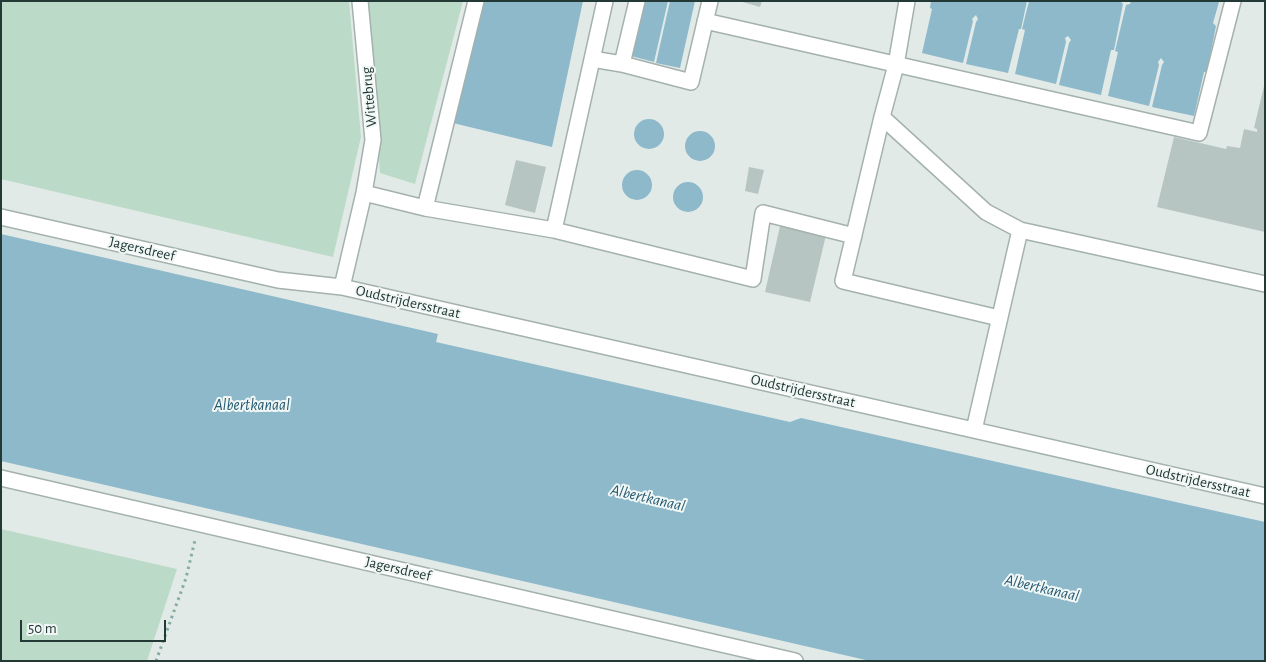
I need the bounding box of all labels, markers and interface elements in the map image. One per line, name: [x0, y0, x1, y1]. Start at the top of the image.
street label: Wittebrug: [357, 66, 381, 128]
street label: Jagersdreef: [107, 233, 177, 265]
street label: Oudstrijdersstraat: [354, 281, 462, 323]
street label: Oudstrijdersstraat: [749, 370, 857, 412]
water label: Albertkanaal: [214, 395, 290, 415]
street label: Oudstrijdersstraat: [1144, 460, 1252, 502]
water label: Albertkanaal: [609, 480, 687, 516]
street label: Jagersdreef: [363, 553, 433, 585]
water label: Albertkanaal: [1003, 570, 1081, 606]
scale bar: [22, 610, 169, 642]
text: 50 m: [28, 621, 57, 636]

